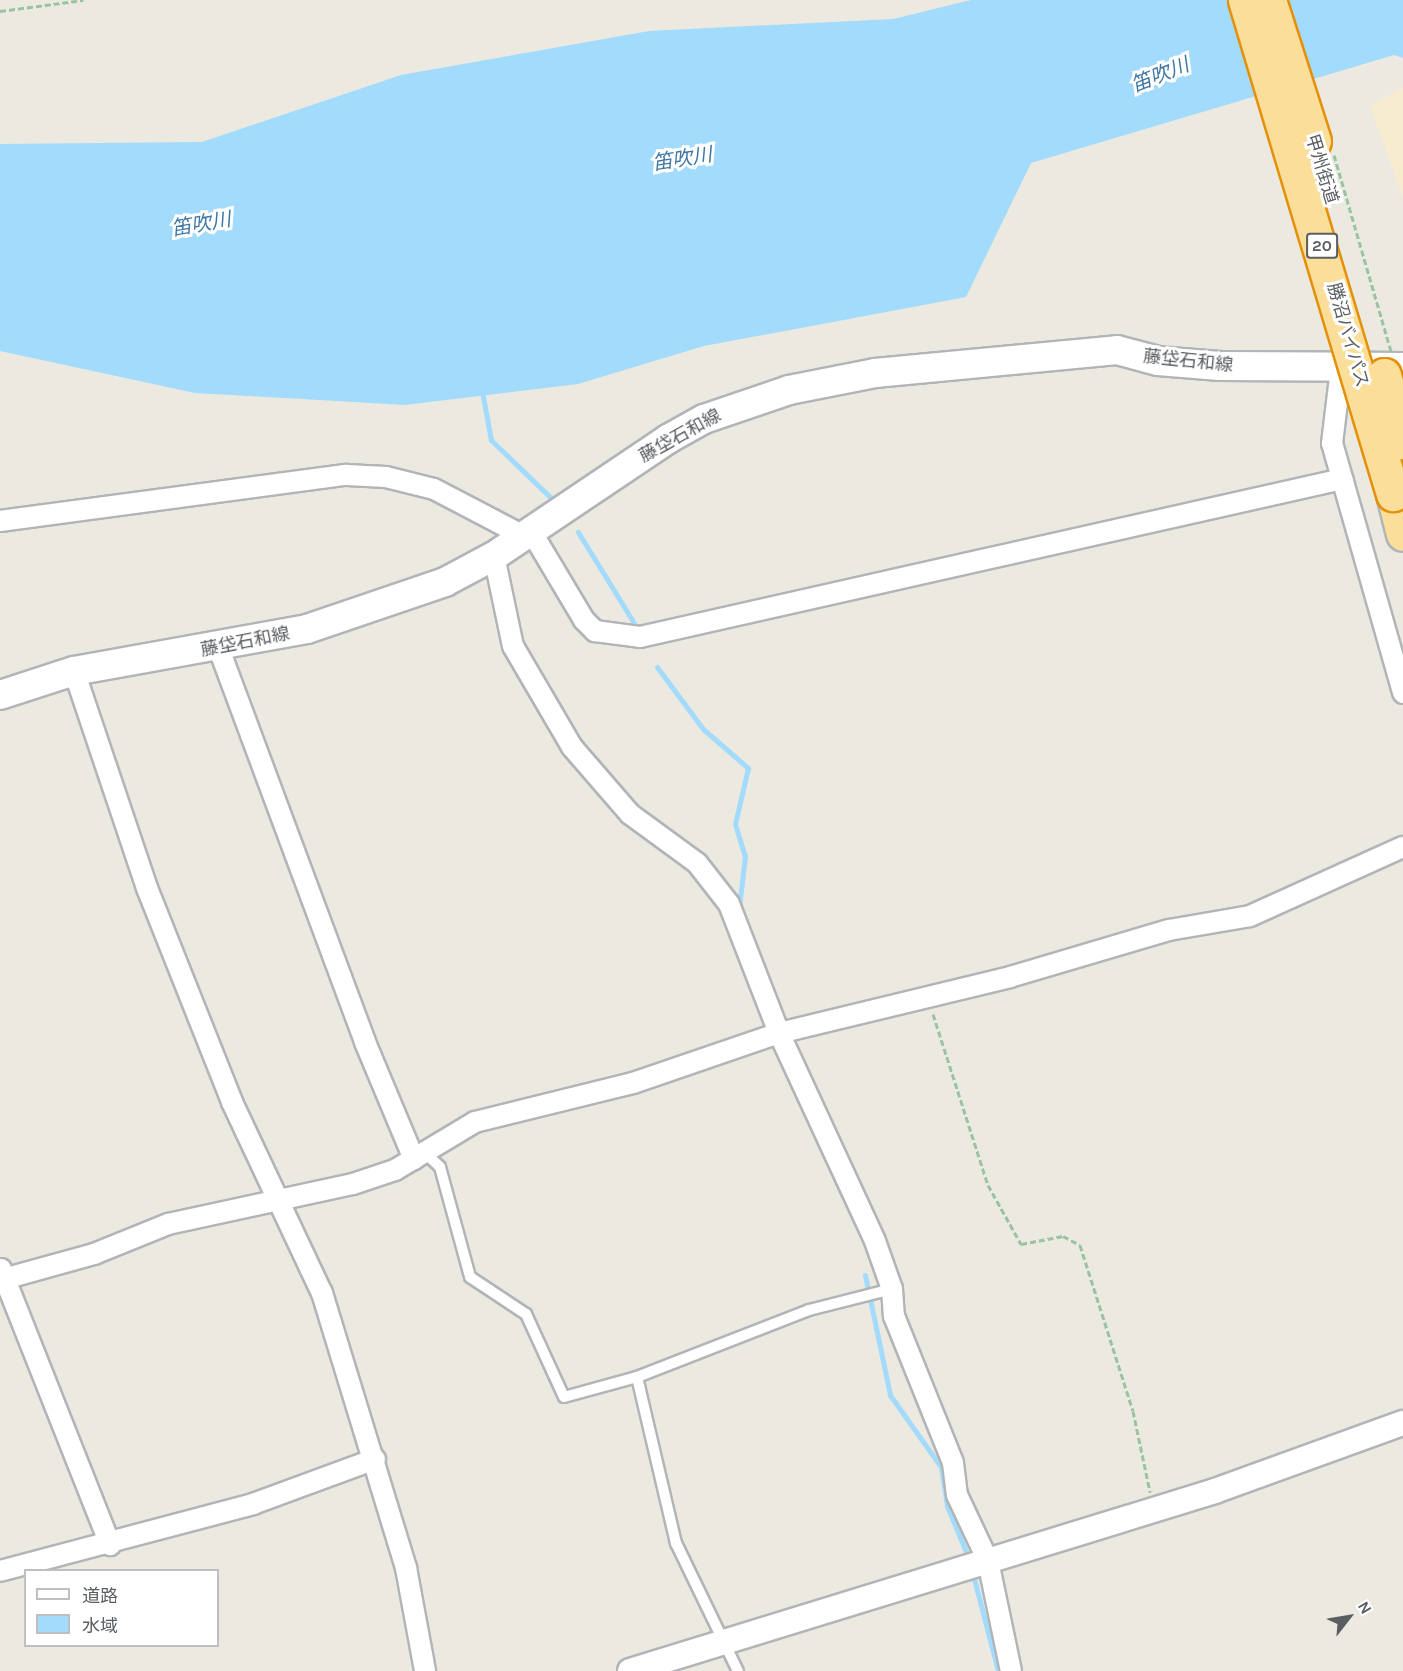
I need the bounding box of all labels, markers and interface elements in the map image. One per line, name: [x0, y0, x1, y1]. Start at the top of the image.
water label: 笛吹川: [1128, 53, 1192, 97]
street label: 甲州街道: [1301, 131, 1343, 207]
water label: 笛吹川: [650, 142, 714, 176]
water label: 笛吹川: [169, 207, 233, 241]
road number: 20: [1306, 233, 1338, 259]
street label: 勝沼バイパス: [1323, 280, 1373, 390]
street label: 藤垈石和線: [1142, 346, 1234, 376]
street label: 藤垈石和線: [635, 405, 725, 467]
street label: 藤垈石和線: [199, 623, 291, 661]
legend: [24, 1569, 219, 1647]
text: 道路: [82, 1585, 118, 1607]
north arrow: [1319, 1587, 1379, 1647]
text: N: [1354, 1598, 1376, 1617]
text: 水域: [82, 1615, 118, 1637]

